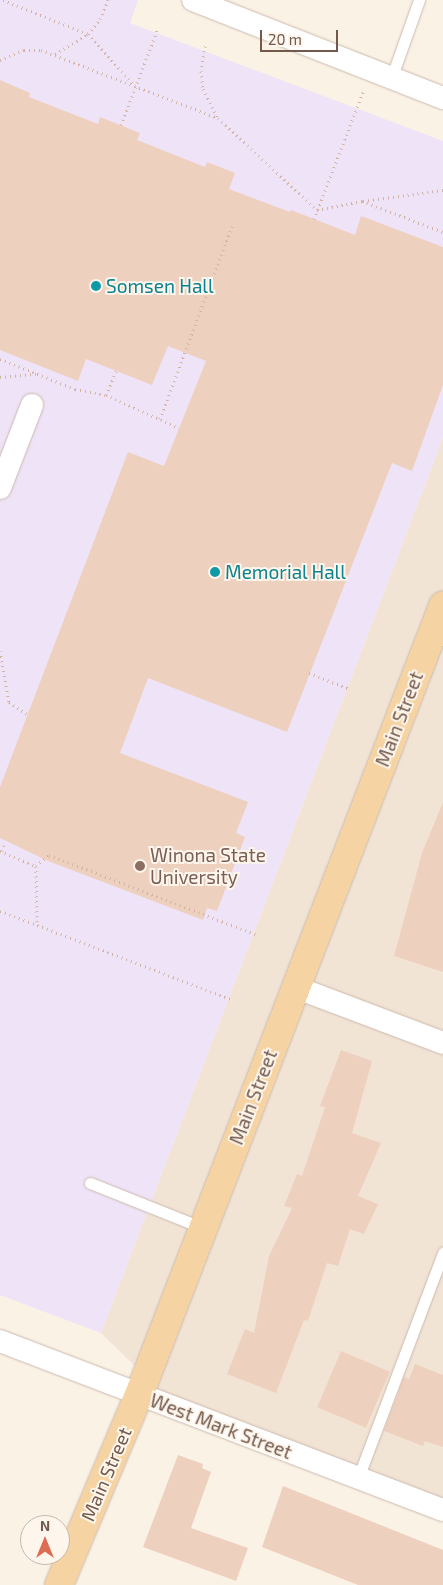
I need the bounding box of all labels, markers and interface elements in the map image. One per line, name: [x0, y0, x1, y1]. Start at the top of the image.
scale bar: [263, 20, 340, 52]
text: 20 m: [268, 30, 302, 48]
place label: Somsen Hall: [106, 275, 214, 297]
marker: Somsen Hall: [90, 280, 102, 292]
place label: Memorial Hall: [225, 561, 346, 583]
marker: Memorial Hall: [209, 566, 221, 578]
street label: Main Street: [370, 668, 428, 770]
place label: Winona State University: [150, 844, 266, 888]
marker: Winona State University: [134, 860, 146, 872]
street label: Main Street: [224, 1046, 282, 1148]
street label: West Mark Street: [147, 1388, 295, 1464]
street label: Main Street: [76, 1424, 136, 1524]
north arrow: [20, 1515, 70, 1565]
text: N: [40, 1517, 50, 1534]

